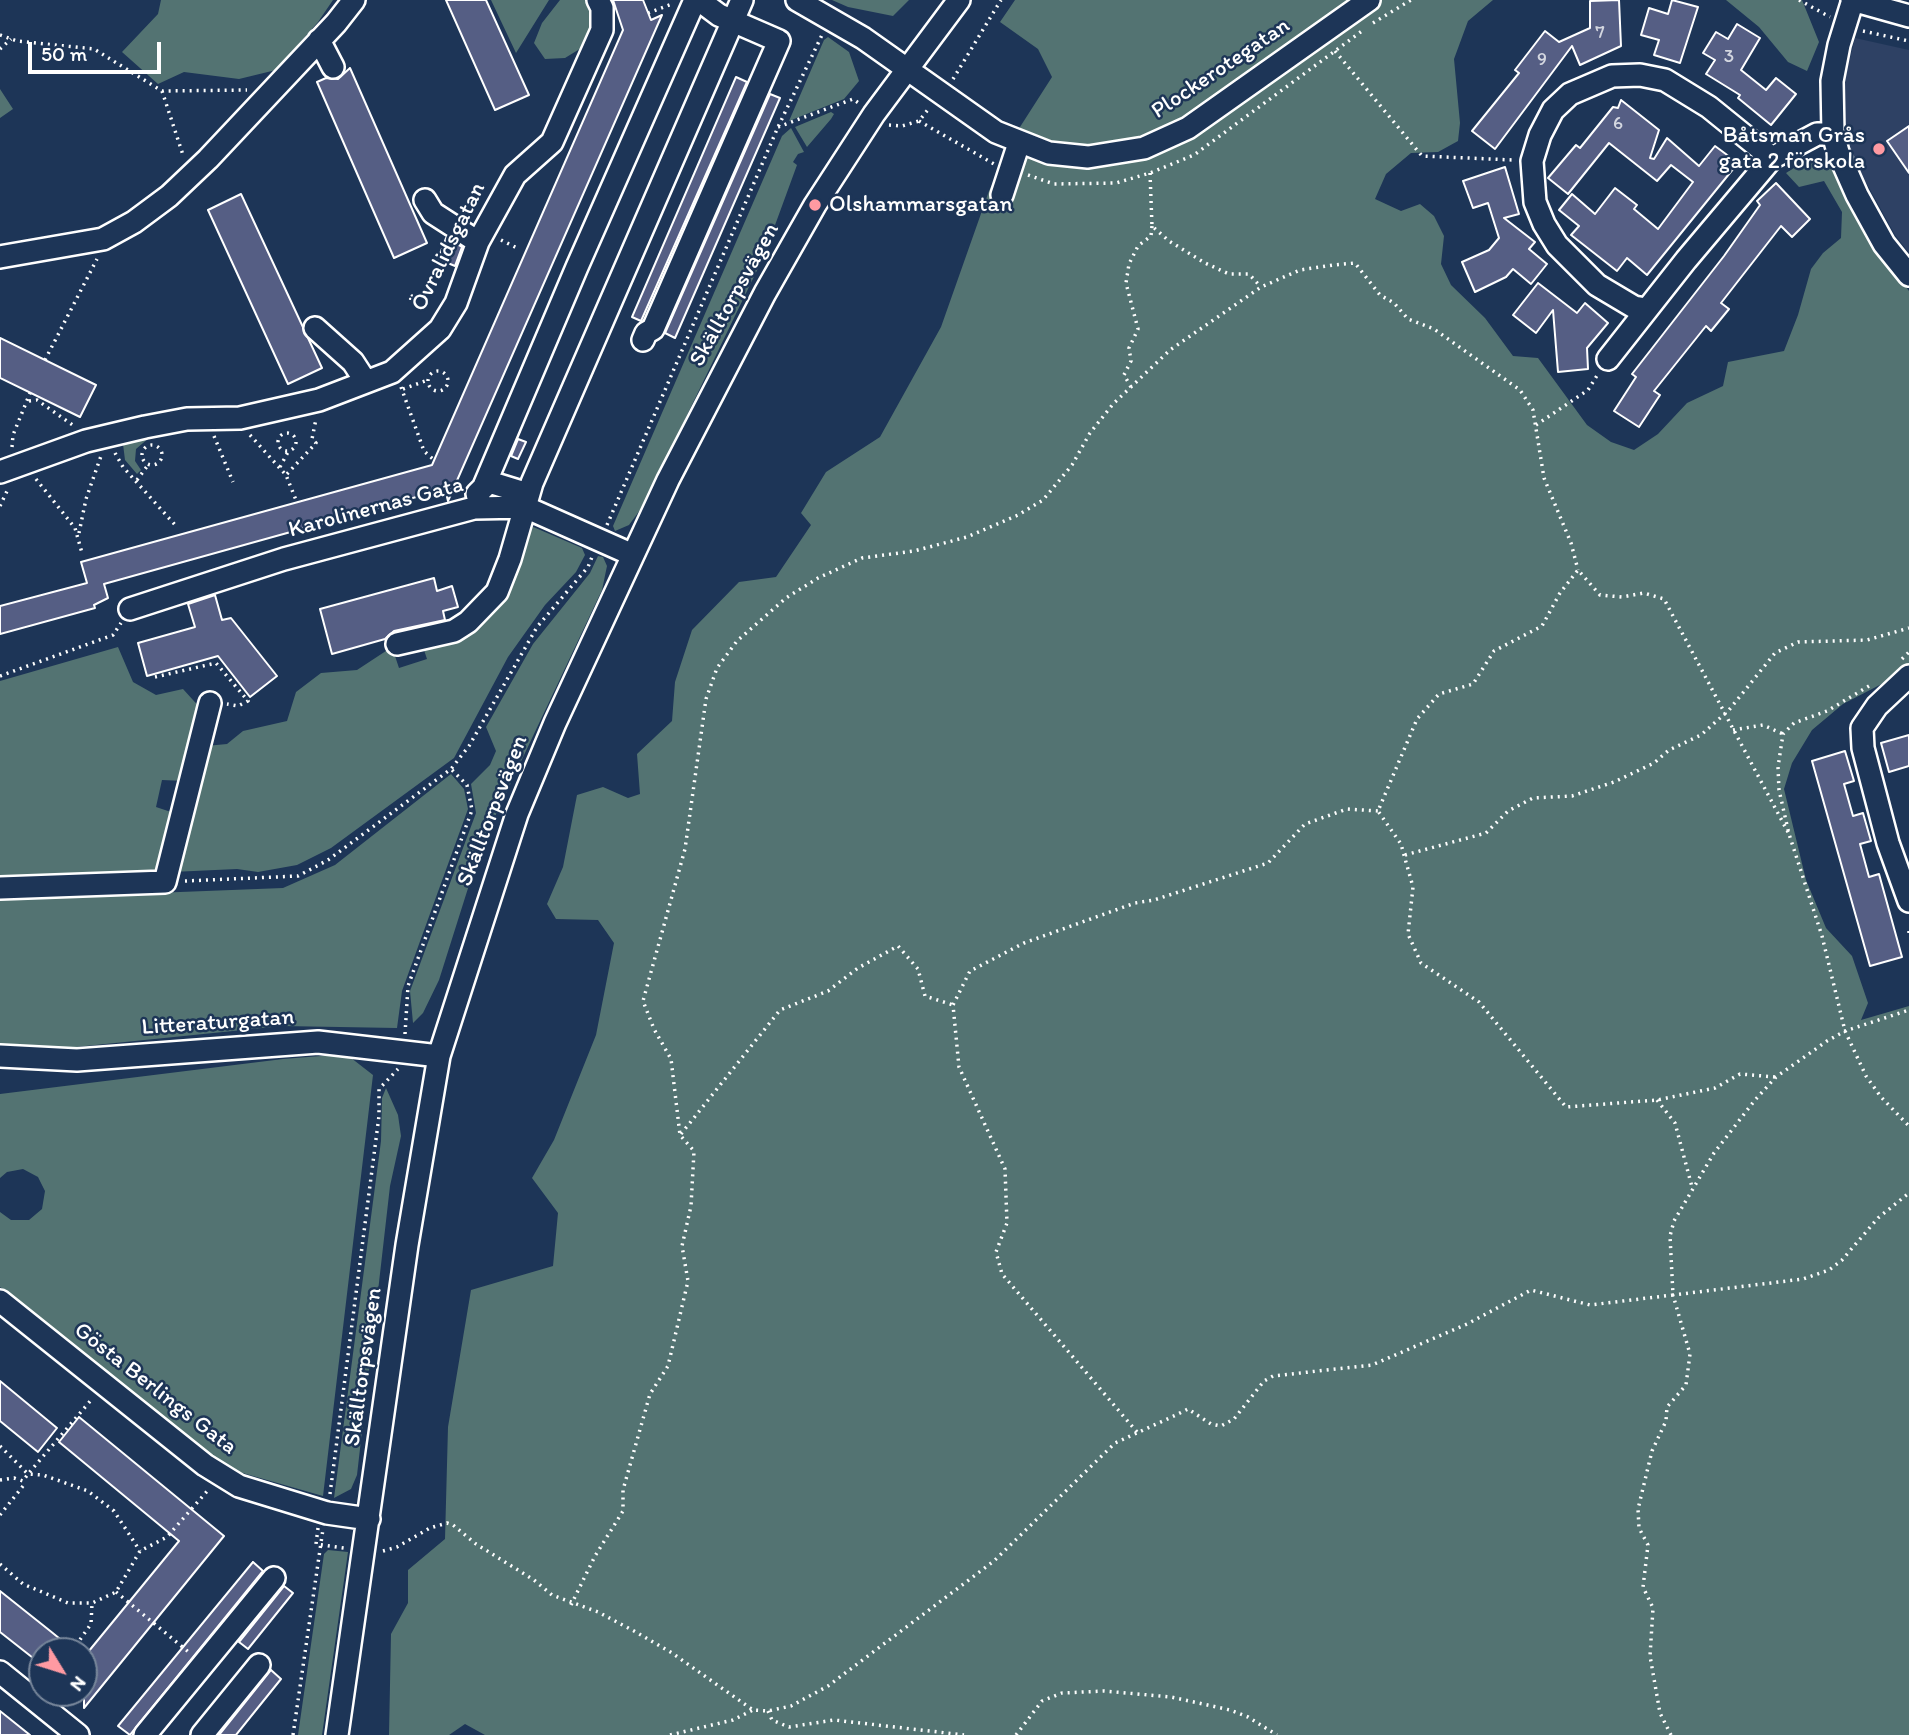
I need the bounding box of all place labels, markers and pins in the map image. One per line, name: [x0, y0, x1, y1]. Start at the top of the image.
place label: Båtsman Grås gata 2 förskola: [1719, 122, 1865, 176]
marker: Båtsman Grås gata 2 förskola: [1871, 141, 1887, 157]
place label: Olshammarsgatan: [829, 191, 1012, 219]
marker: Olshammarsgatan: [807, 197, 823, 213]

